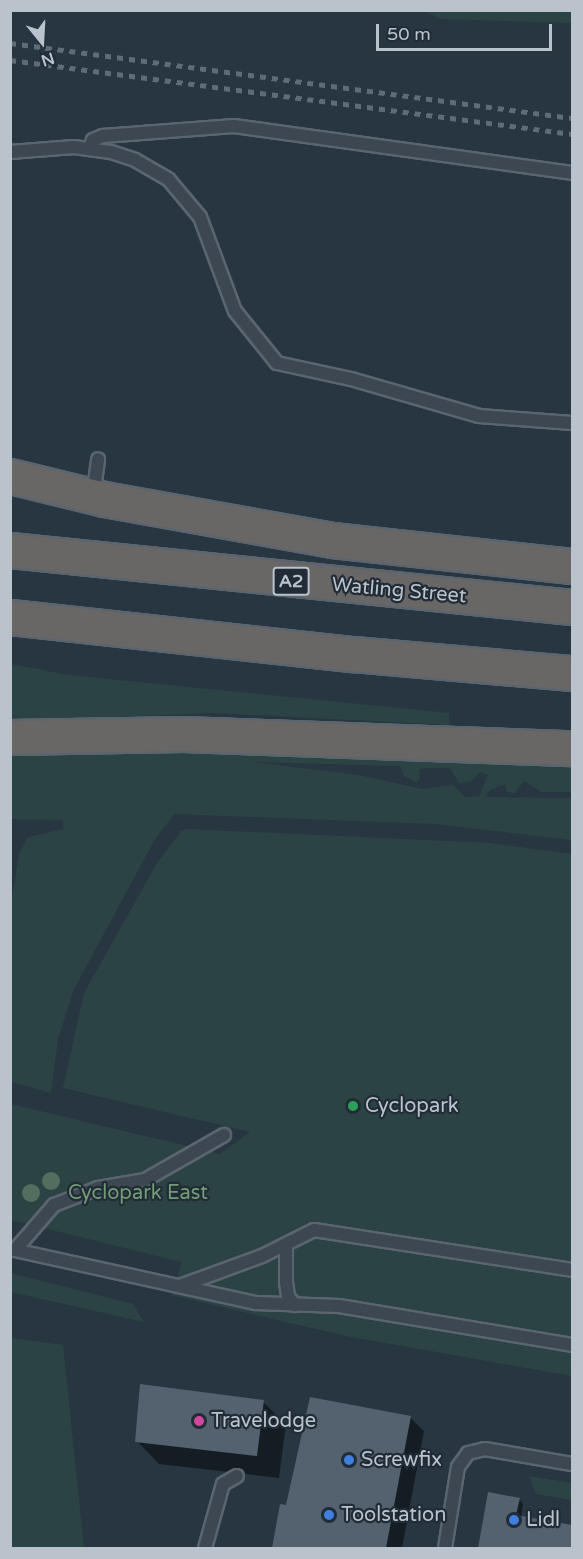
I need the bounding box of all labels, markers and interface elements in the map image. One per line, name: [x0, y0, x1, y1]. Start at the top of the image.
north arrow: [12, 12, 72, 72]
scale bar: [379, 12, 554, 50]
text: 50 m: [387, 23, 431, 45]
text: N: [38, 48, 57, 71]
road number: A2: [272, 566, 310, 596]
street label: Watling Street: [331, 573, 467, 609]
place label: Cyclopark: [365, 1094, 459, 1118]
marker: Cyclopark: [346, 1099, 360, 1113]
park label: Cyclopark East: [68, 1181, 208, 1205]
place label: Travelodge: [211, 1409, 316, 1433]
marker: Travelodge: [192, 1414, 206, 1428]
place label: Screwfix: [361, 1448, 442, 1472]
marker: Screwfix: [342, 1453, 356, 1467]
place label: Toolstation: [341, 1503, 446, 1527]
marker: Toolstation: [322, 1508, 336, 1522]
place label: Lidl: [526, 1508, 560, 1532]
marker: Lidl: [507, 1513, 521, 1527]

